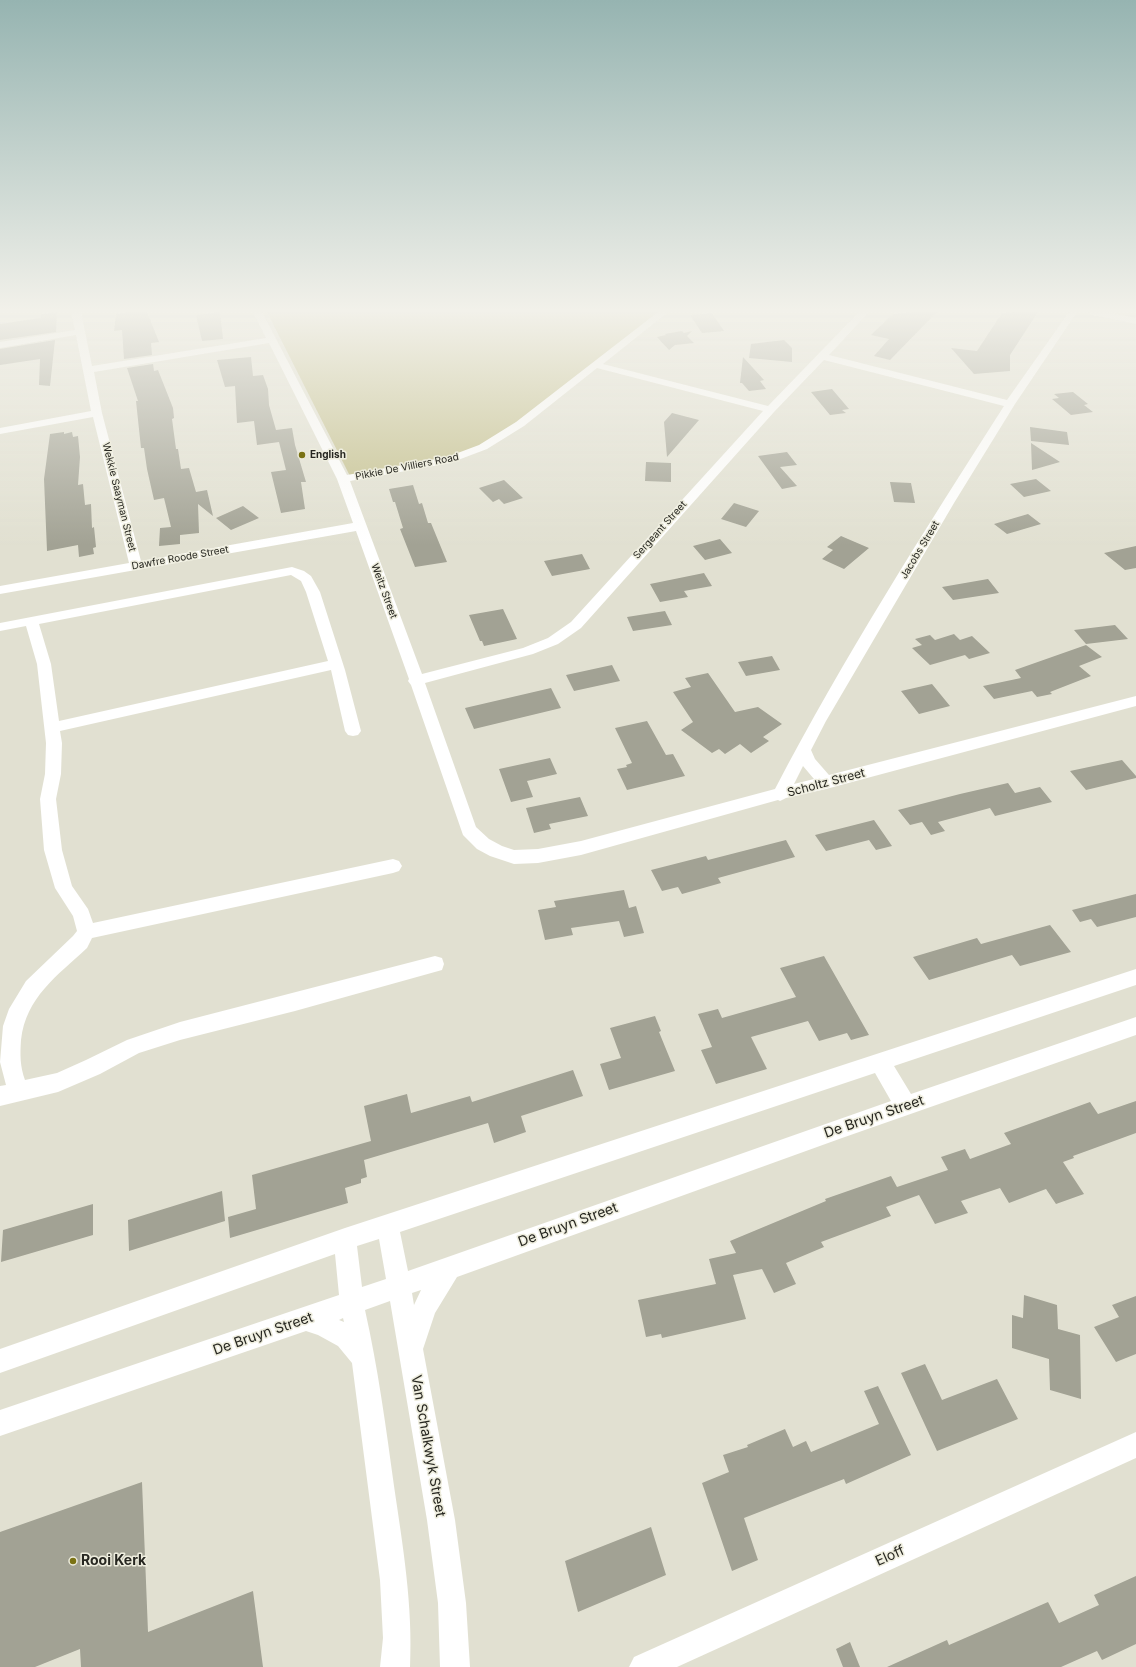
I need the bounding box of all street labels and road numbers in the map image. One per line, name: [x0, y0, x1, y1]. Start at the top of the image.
street label: Wekkie Saayman Street: [100, 441, 138, 553]
street label: Pikkie De Villiers Road: [354, 451, 460, 483]
street label: Sergeant Street: [631, 499, 689, 561]
street label: Jacobs Street: [898, 519, 942, 581]
street label: Dawfre Roode Street: [131, 544, 229, 572]
street label: Weitz Street: [369, 562, 399, 620]
street label: Scholtz Street: [786, 766, 866, 800]
street label: De Bruyn Street: [822, 1092, 926, 1142]
street label: De Bruyn Street: [516, 1199, 620, 1251]
street label: De Bruyn Street: [211, 1309, 315, 1359]
street label: Van Schalkwyk Street: [407, 1374, 449, 1518]
street label: Eloff: [873, 1542, 907, 1570]

